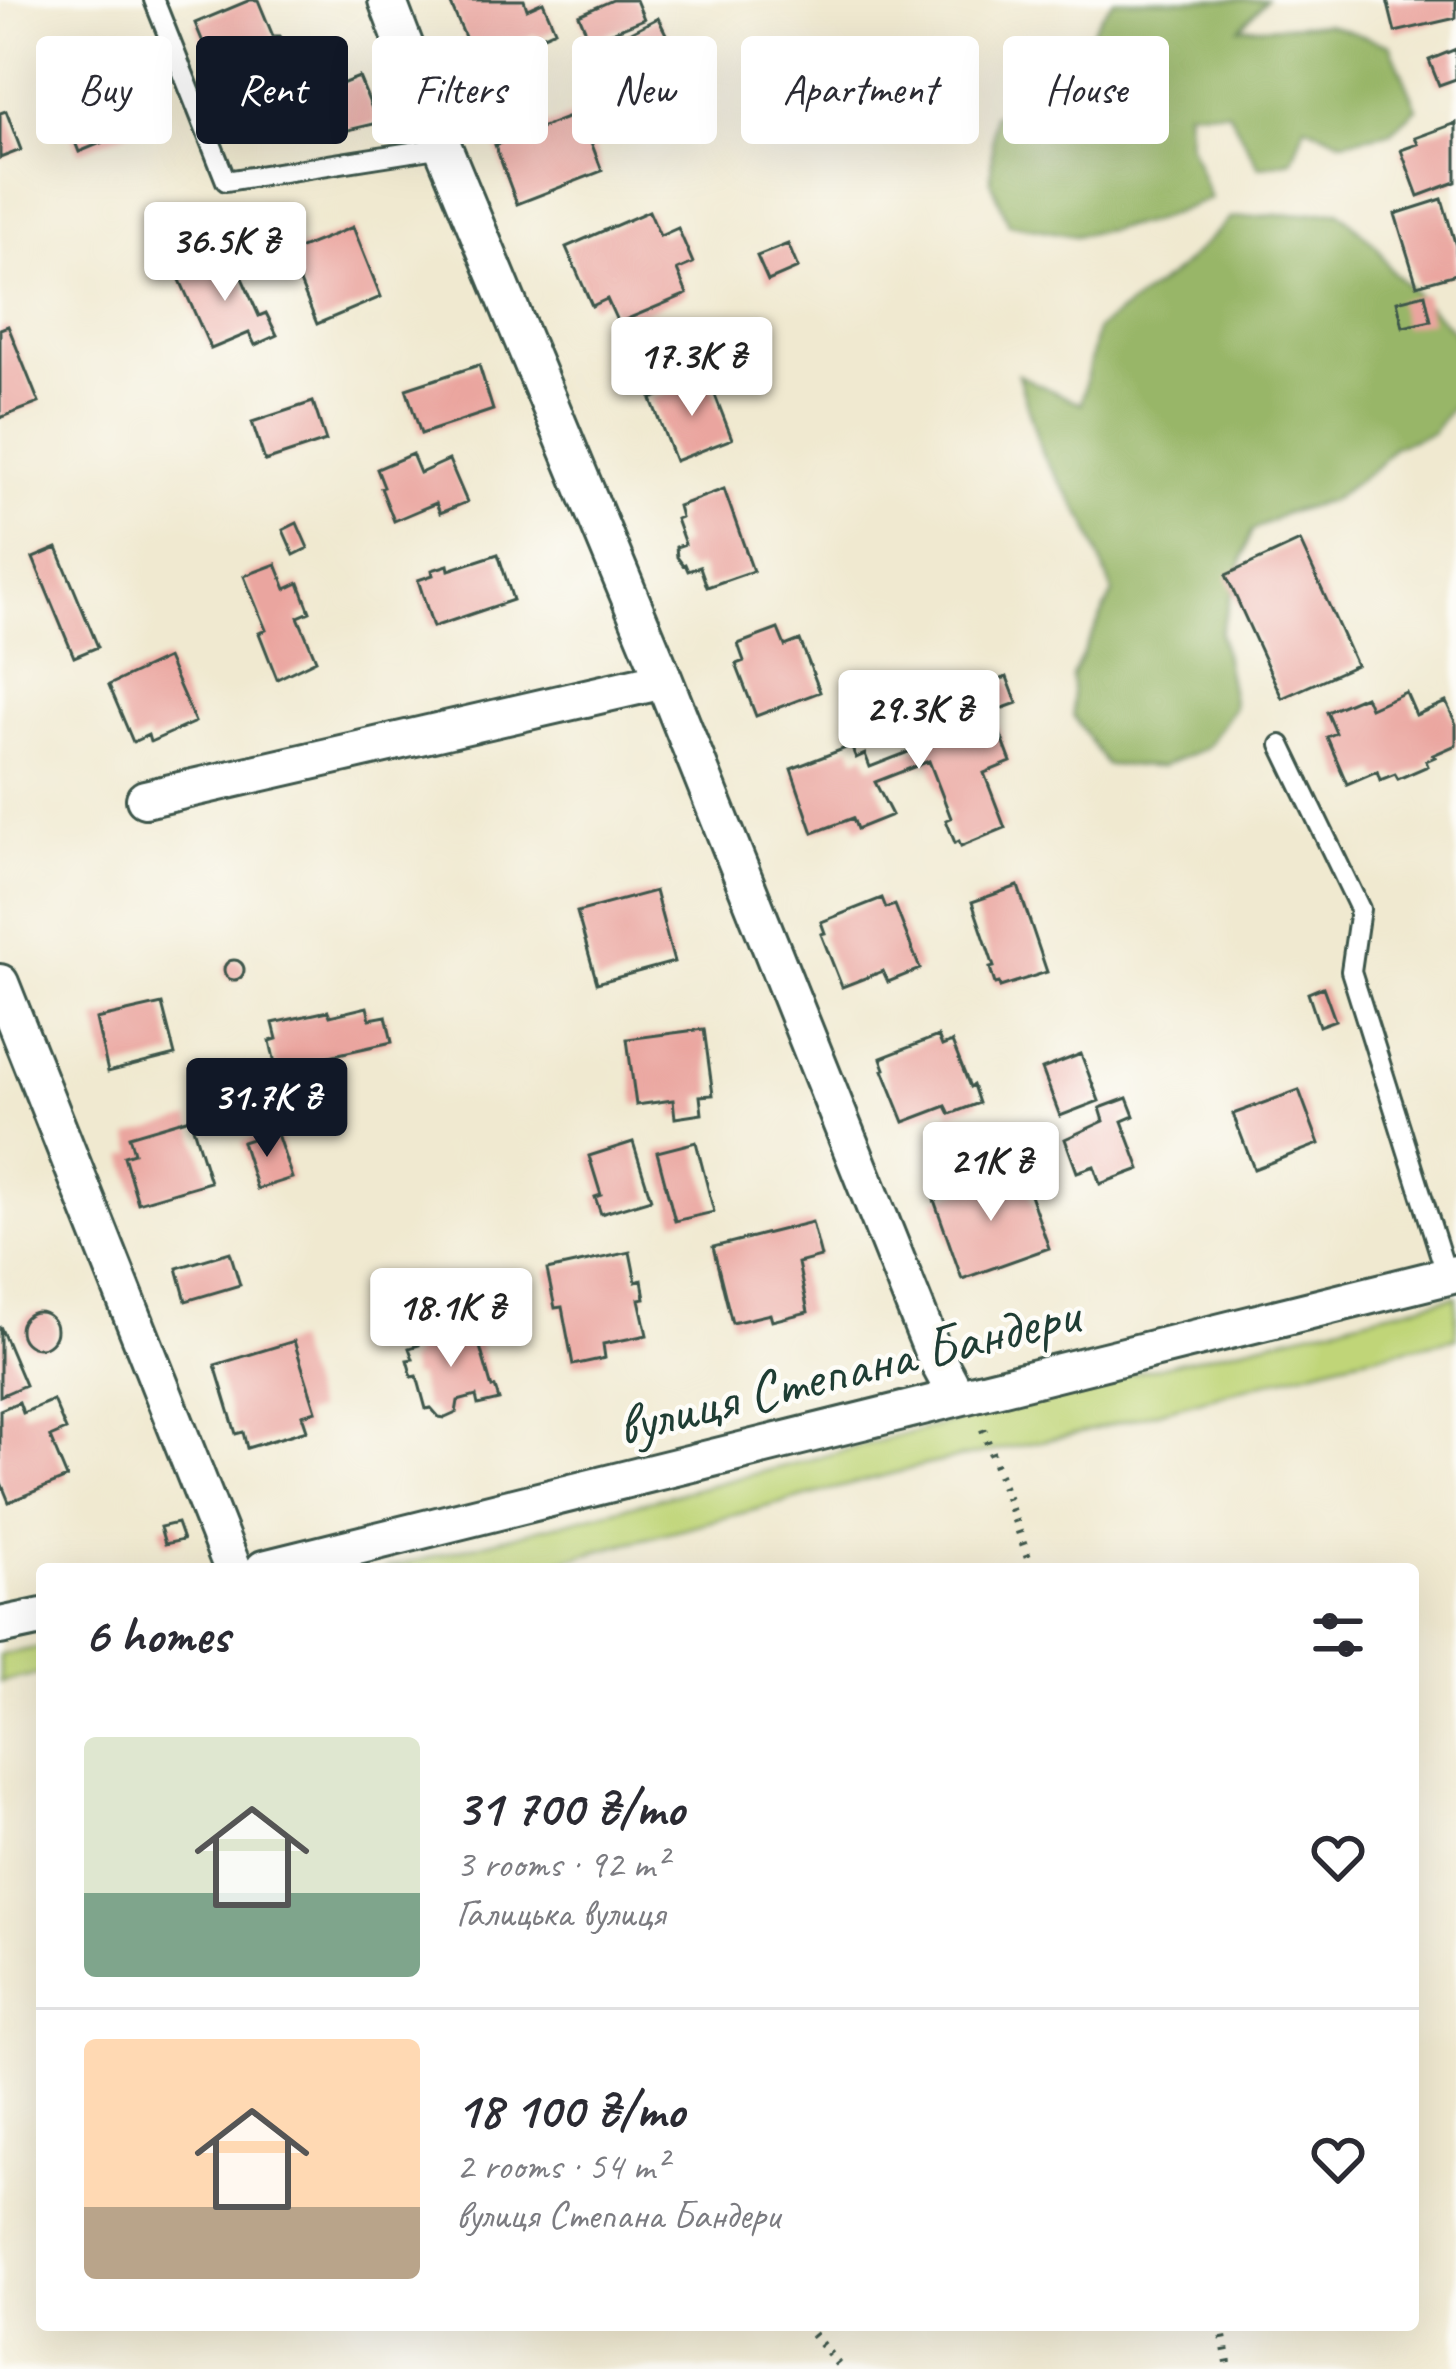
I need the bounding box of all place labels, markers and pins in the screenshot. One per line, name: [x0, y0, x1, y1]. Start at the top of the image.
pin: 36.5K ₴: [114, 202, 336, 304]
pin: 17.3K ₴: [581, 317, 803, 419]
pin: 29.3K ₴: [808, 670, 1030, 772]
pin: 31.7K ₴: [156, 1058, 378, 1160]
pin: 21K ₴: [907, 1122, 1075, 1224]
pin: 18.1K ₴: [340, 1268, 562, 1370]

